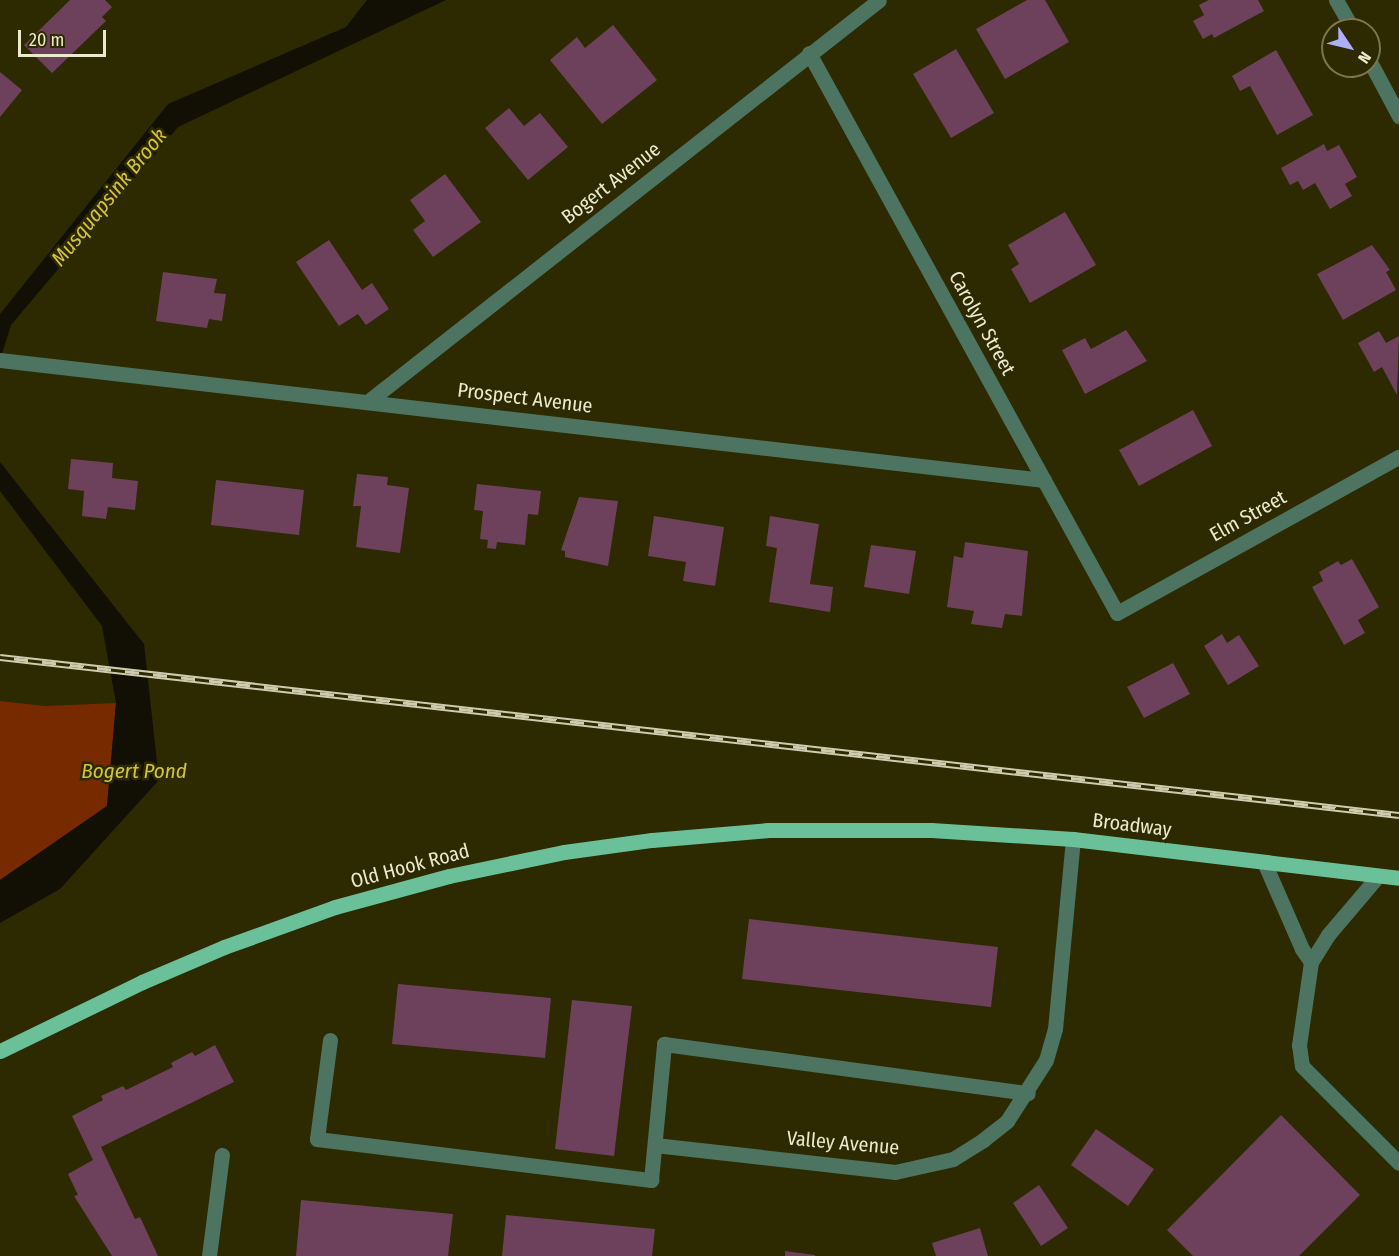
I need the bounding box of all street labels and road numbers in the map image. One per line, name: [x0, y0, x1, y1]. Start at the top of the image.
street label: Bogert Avenue: [557, 137, 665, 229]
street label: Carolyn Street: [944, 267, 1020, 379]
street label: Prospect Avenue: [456, 378, 594, 418]
street label: Elm Street: [1206, 485, 1290, 547]
street label: Broadway: [1091, 808, 1173, 842]
street label: Old Hook Road: [348, 839, 472, 893]
street label: Valley Avenue: [786, 1126, 900, 1160]

